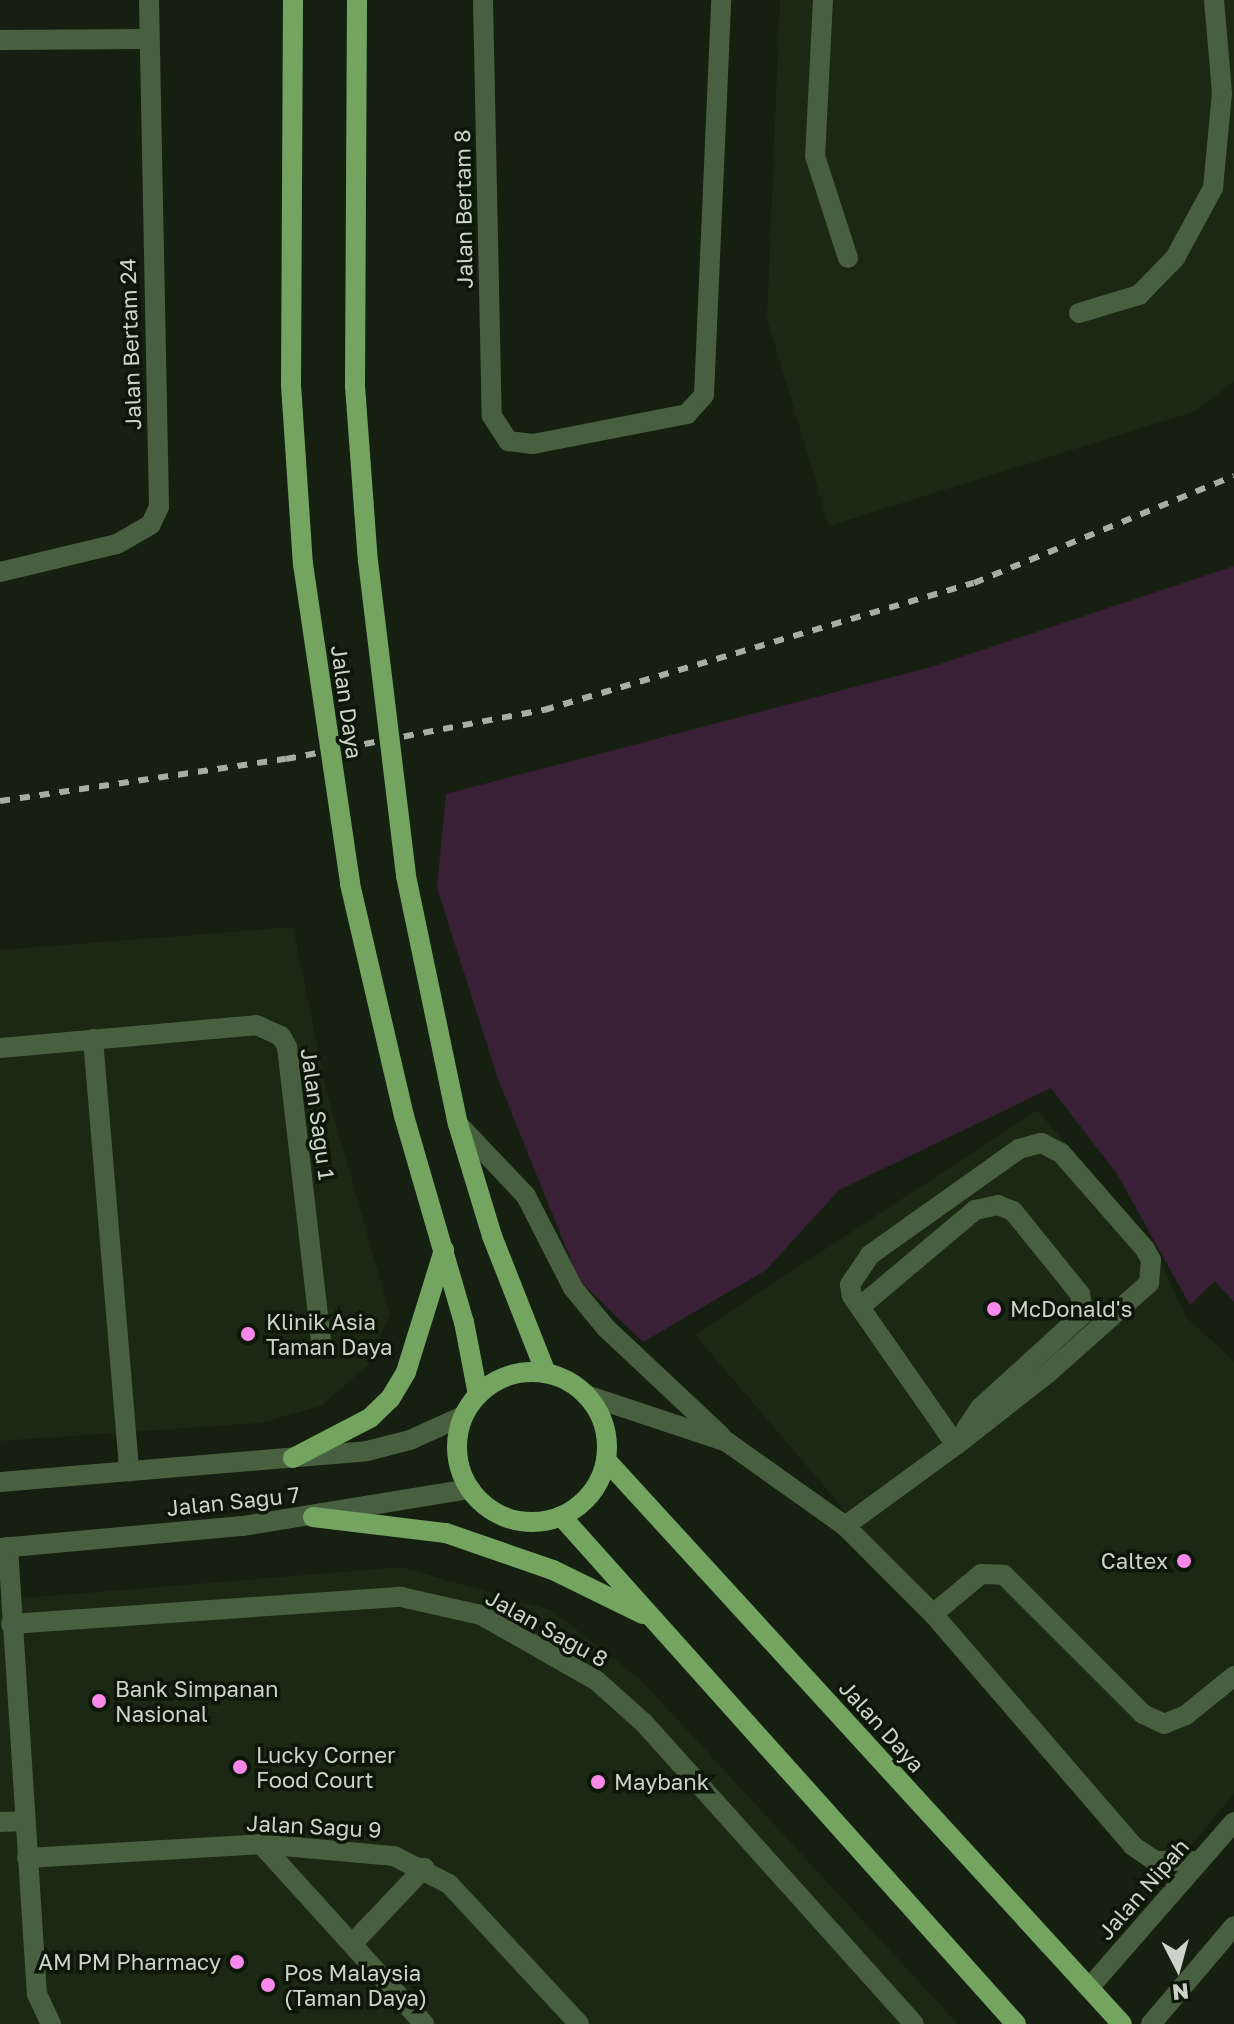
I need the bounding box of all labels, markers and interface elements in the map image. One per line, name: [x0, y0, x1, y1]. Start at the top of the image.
street label: Jalan Bertam 8: [448, 129, 478, 289]
street label: Jalan Bertam 24: [114, 258, 146, 430]
street label: Jalan Daya: [326, 643, 368, 761]
street label: Jalan Sagu 1: [296, 1046, 340, 1182]
place label: McDonald's: [1010, 1296, 1132, 1322]
marker: McDonald's: [985, 1300, 1003, 1318]
place label: Klinik Asia Taman Daya: [266, 1308, 392, 1360]
marker: Klinik Asia Taman Daya: [237, 1323, 259, 1345]
street label: Jalan Sagu 7: [165, 1481, 301, 1521]
place label: Caltex: [1101, 1548, 1168, 1574]
marker: Caltex: [1175, 1552, 1193, 1570]
street label: Jalan Sagu 8: [481, 1584, 613, 1672]
place label: Bank Simpanan Nasional: [115, 1675, 279, 1726]
street label: Jalan Daya: [834, 1675, 930, 1777]
marker: Bank Simpanan Nasional: [90, 1692, 108, 1710]
place label: Lucky Corner Food Court: [256, 1741, 395, 1792]
marker: Lucky Corner Food Court: [231, 1758, 249, 1776]
place label: Maybank: [614, 1769, 709, 1795]
marker: Maybank: [589, 1773, 607, 1791]
street label: Jalan Sagu 9: [246, 1809, 382, 1843]
street label: Jalan Nipah: [1092, 1833, 1194, 1945]
north arrow: [1138, 1928, 1218, 2008]
place label: AM PM Pharmacy: [38, 1949, 221, 1975]
marker: AM PM Pharmacy: [228, 1953, 246, 1971]
place label: Pos Malaysia (Taman Daya): [284, 1959, 427, 2010]
marker: Pos Malaysia (Taman Daya): [259, 1976, 277, 1994]
text: N: [1171, 1978, 1190, 2007]

